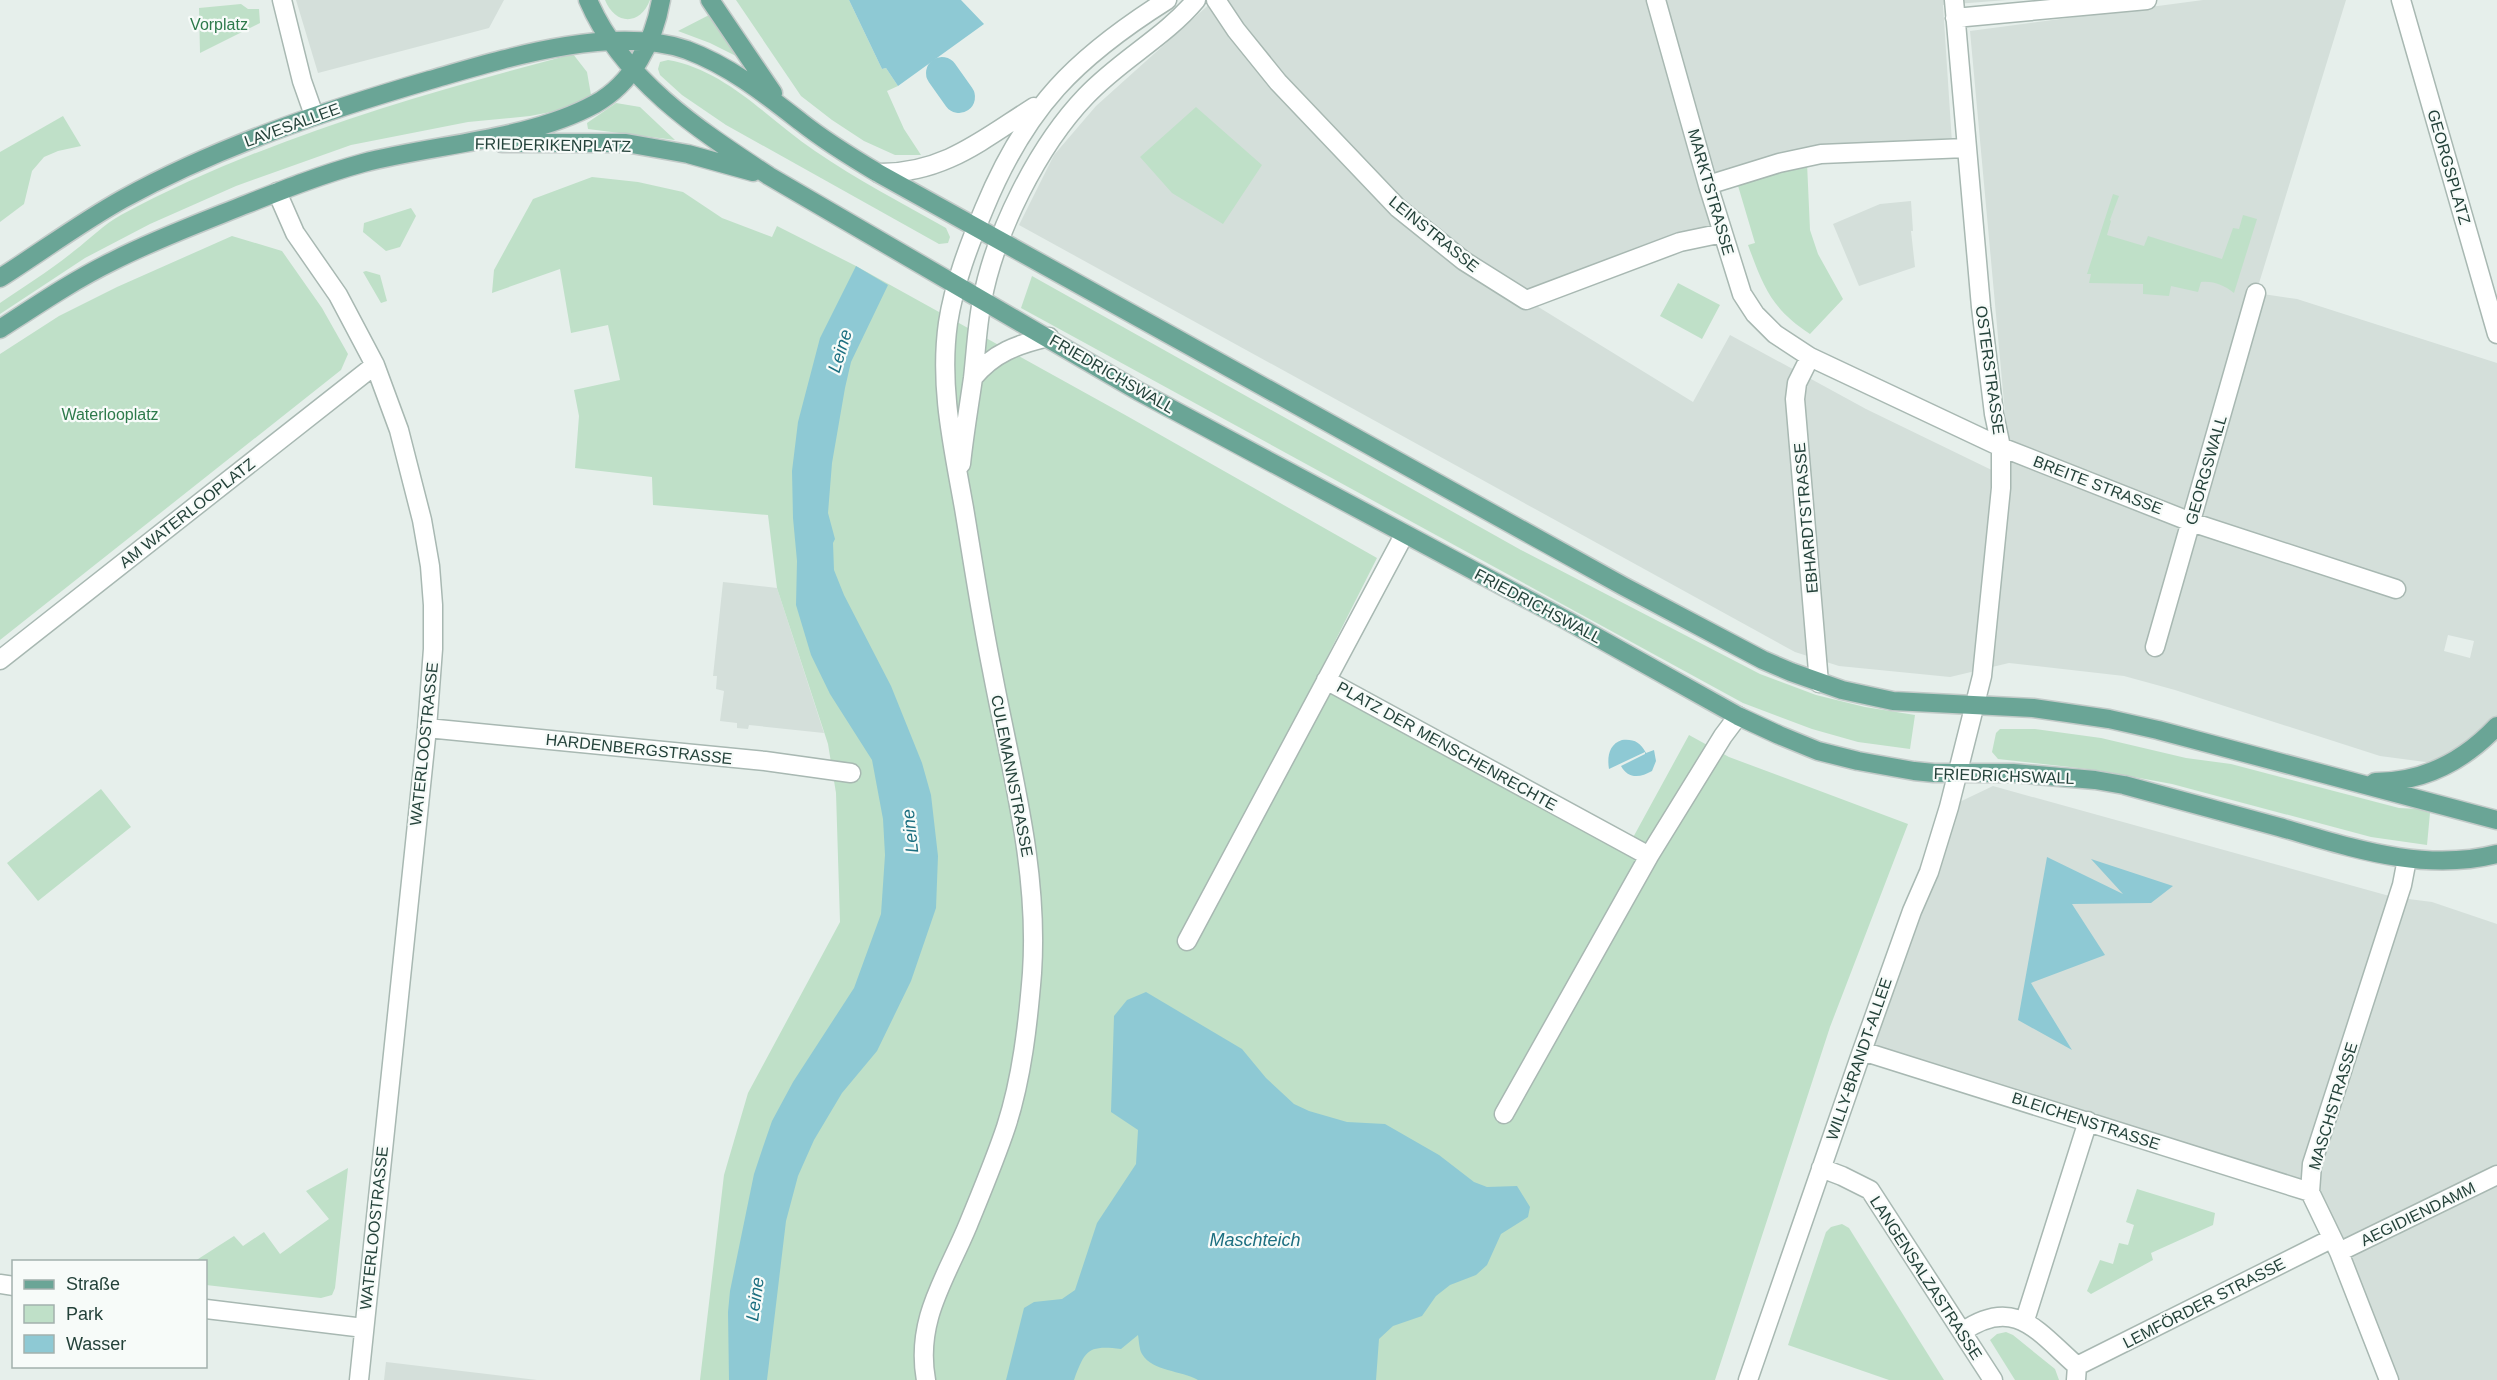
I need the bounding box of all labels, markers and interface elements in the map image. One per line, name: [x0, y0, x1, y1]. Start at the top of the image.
park label: Vorplatz: [190, 16, 248, 33]
street label: LAVESALLEE: [242, 100, 342, 150]
street label: GEORGSPLATZ: [2424, 108, 2474, 227]
street label: MARKTSTRASSE: [1685, 127, 1737, 257]
street label: FRIEDERIKENPLATZ: [475, 135, 631, 155]
street label: LEINSTRASSE: [1386, 193, 1482, 275]
street label: OSTERSTRASSE: [1973, 305, 2007, 435]
water label: Leine: [824, 327, 856, 375]
street label: FRIEDRICHSWALL: [1047, 331, 1177, 417]
park label: Waterlooplatz: [61, 406, 159, 423]
street label: GEORGSWALL: [2182, 413, 2230, 527]
street label: EBHARDTSTRASSE: [1791, 442, 1821, 594]
street label: BREITE STRASSE: [2031, 453, 2165, 517]
street label: AM WATERLOOPLATZ: [116, 455, 258, 571]
street label: FRIEDRICHSWALL: [1472, 565, 1604, 647]
street label: WATERLOOSTRASSE: [407, 661, 441, 827]
street label: PLATZ DER MENSCHENRECHTE: [1334, 678, 1560, 814]
street label: CULEMANNSTRASSE: [988, 694, 1036, 858]
street label: HARDENBERGSTRASSE: [545, 731, 733, 767]
street label: FRIEDRICHSWALL: [1933, 765, 2075, 787]
water label: Leine: [898, 808, 922, 854]
street label: WILLY-BRANDT-ALLEE: [1823, 976, 1895, 1142]
street label: MASCHSTRASSE: [2306, 1040, 2360, 1172]
street label: BLEICHENSTRASSE: [2010, 1089, 2162, 1153]
street label: WATERLOOSTRASSE: [357, 1145, 391, 1311]
street label: AEGIDIENDAMM: [2358, 1179, 2478, 1249]
street label: LANGENSALZASTRASSE: [1867, 1193, 1985, 1363]
water label: Maschteich: [1209, 1230, 1301, 1250]
street label: LEMFÖRDER STRASSE: [2120, 1255, 2288, 1351]
legend: [12, 1260, 207, 1368]
text: Straße: [66, 1274, 120, 1294]
water label: Leine: [742, 1276, 768, 1322]
text: Park: [66, 1304, 104, 1324]
text: Wasser: [66, 1334, 126, 1354]

